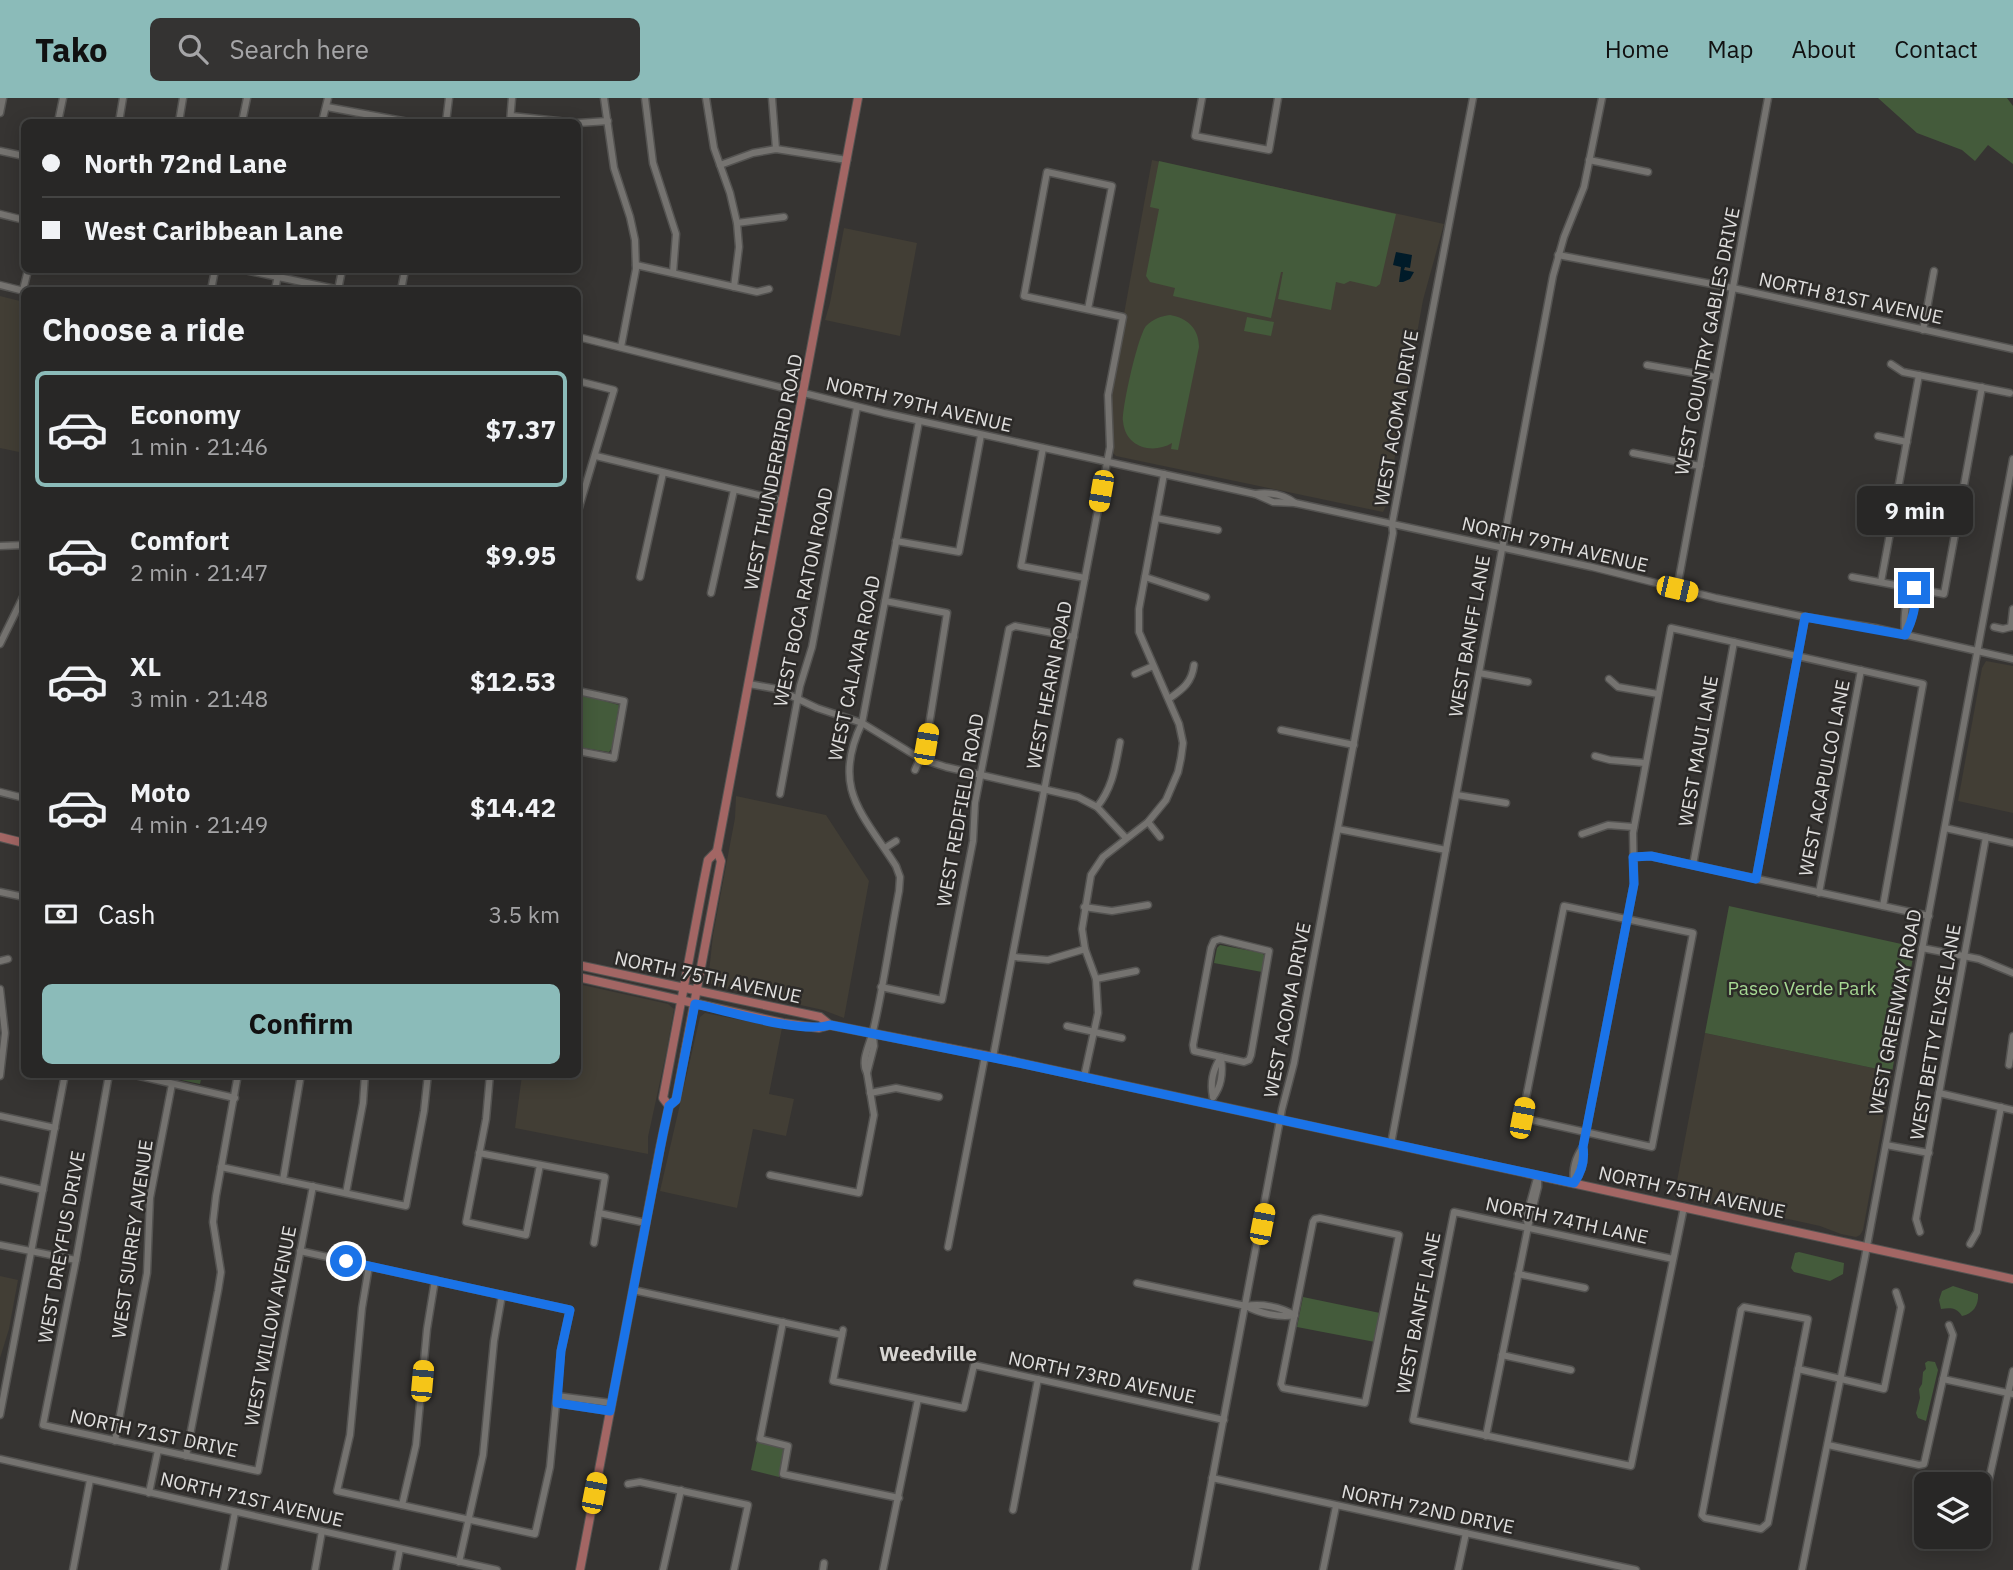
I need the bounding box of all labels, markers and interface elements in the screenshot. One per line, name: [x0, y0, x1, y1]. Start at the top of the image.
search box: [150, 18, 640, 81]
text: Tako: [35, 28, 108, 71]
icon: search: [174, 30, 212, 68]
text: Search here: [230, 32, 369, 66]
text: Home: [1605, 33, 1669, 65]
text: Map: [1707, 33, 1753, 65]
text: About: [1791, 33, 1856, 65]
text: Contact: [1894, 33, 1978, 65]
text: North 72nd Lane: [84, 146, 287, 180]
street label: WEST COUNTRY GABLES DRIVE: [1669, 205, 1745, 477]
text: West Caribbean Lane: [84, 213, 343, 247]
street label: NORTH 81ST AVENUE: [1757, 267, 1945, 329]
text: Choose a ride: [42, 308, 245, 350]
street label: WEST ACOMA DRIVE: [1369, 328, 1423, 508]
street label: WEST THUNDERBIRD ROAD: [738, 352, 808, 592]
street label: NORTH 79TH AVENUE: [824, 371, 1014, 437]
text: Economy: [130, 397, 241, 431]
icon: car: [46, 398, 109, 461]
text: $7.37: [486, 412, 556, 446]
text: 1 min · 21:46: [130, 431, 268, 461]
car: [1088, 468, 1115, 514]
street label: WEST BOCA RATON ROAD: [768, 485, 838, 709]
callout: 9 min: [1856, 486, 1972, 536]
text: 9 min: [1885, 495, 1945, 525]
street label: NORTH 79TH AVENUE: [1460, 511, 1650, 577]
text: Comfort: [130, 523, 229, 557]
icon: car: [46, 524, 109, 587]
text: $9.95: [486, 538, 556, 572]
street label: WEST BANFF LANE: [1443, 553, 1495, 719]
text: 2 min · 21:47: [130, 557, 268, 587]
route end: [1898, 572, 1930, 604]
street label: WEST CALAVAR ROAD: [823, 573, 885, 763]
car: [1655, 574, 1700, 604]
street label: WEST HEARN ROAD: [1021, 599, 1077, 771]
text: XL: [130, 649, 161, 683]
icon: car: [46, 650, 109, 713]
text: $12.53: [470, 664, 556, 698]
street label: WEST MAUI LANE: [1673, 674, 1723, 828]
street label: WEST ACAPULCO LANE: [1793, 678, 1855, 878]
text: 3 min · 21:48: [130, 683, 268, 713]
street label: WEST REDFIELD ROAD: [931, 711, 989, 909]
car: [913, 721, 940, 767]
text: Moto: [130, 775, 190, 809]
icon: car: [46, 776, 109, 839]
text: $14.42: [470, 790, 556, 824]
text: 4 min · 21:49: [130, 809, 268, 839]
icon: cash: [42, 895, 80, 933]
text: Cash: [98, 897, 155, 931]
text: 3.5 km: [489, 899, 560, 929]
street label: WEST GREENWAY ROAD: [1863, 907, 1927, 1117]
street label: WEST ACOMA DRIVE: [1258, 920, 1316, 1100]
street label: WEST BETTY ELYSE LANE: [1904, 922, 1966, 1142]
street label: NORTH 75TH AVENUE: [612, 945, 804, 1009]
park label: Paseo Verde Park: [1728, 976, 1876, 1000]
button: Confirm: [42, 984, 560, 1064]
car: [1508, 1095, 1537, 1141]
street label: WEST SURREY AVENUE: [106, 1138, 158, 1340]
street label: WEST DREYFUS DRIVE: [32, 1149, 90, 1345]
street label: NORTH 75TH AVENUE: [1596, 1160, 1788, 1224]
street label: NORTH 74TH LANE: [1484, 1191, 1650, 1249]
car: [1248, 1201, 1277, 1247]
street label: WEST WILLOW AVENUE: [239, 1224, 301, 1428]
street label: WEST BANFF LANE: [1391, 1230, 1445, 1396]
route start: [330, 1245, 362, 1277]
district label: Weedville: [879, 1339, 977, 1367]
street label: NORTH 73RD AVENUE: [1006, 1345, 1198, 1409]
car: [410, 1359, 435, 1403]
street label: NORTH 71ST DRIVE: [68, 1403, 240, 1463]
street label: NORTH 71ST AVENUE: [158, 1466, 346, 1532]
car: [580, 1470, 609, 1516]
map controls: [1914, 1472, 1991, 1549]
button: layers: [1914, 1472, 1991, 1549]
street label: NORTH 72ND DRIVE: [1339, 1479, 1517, 1539]

